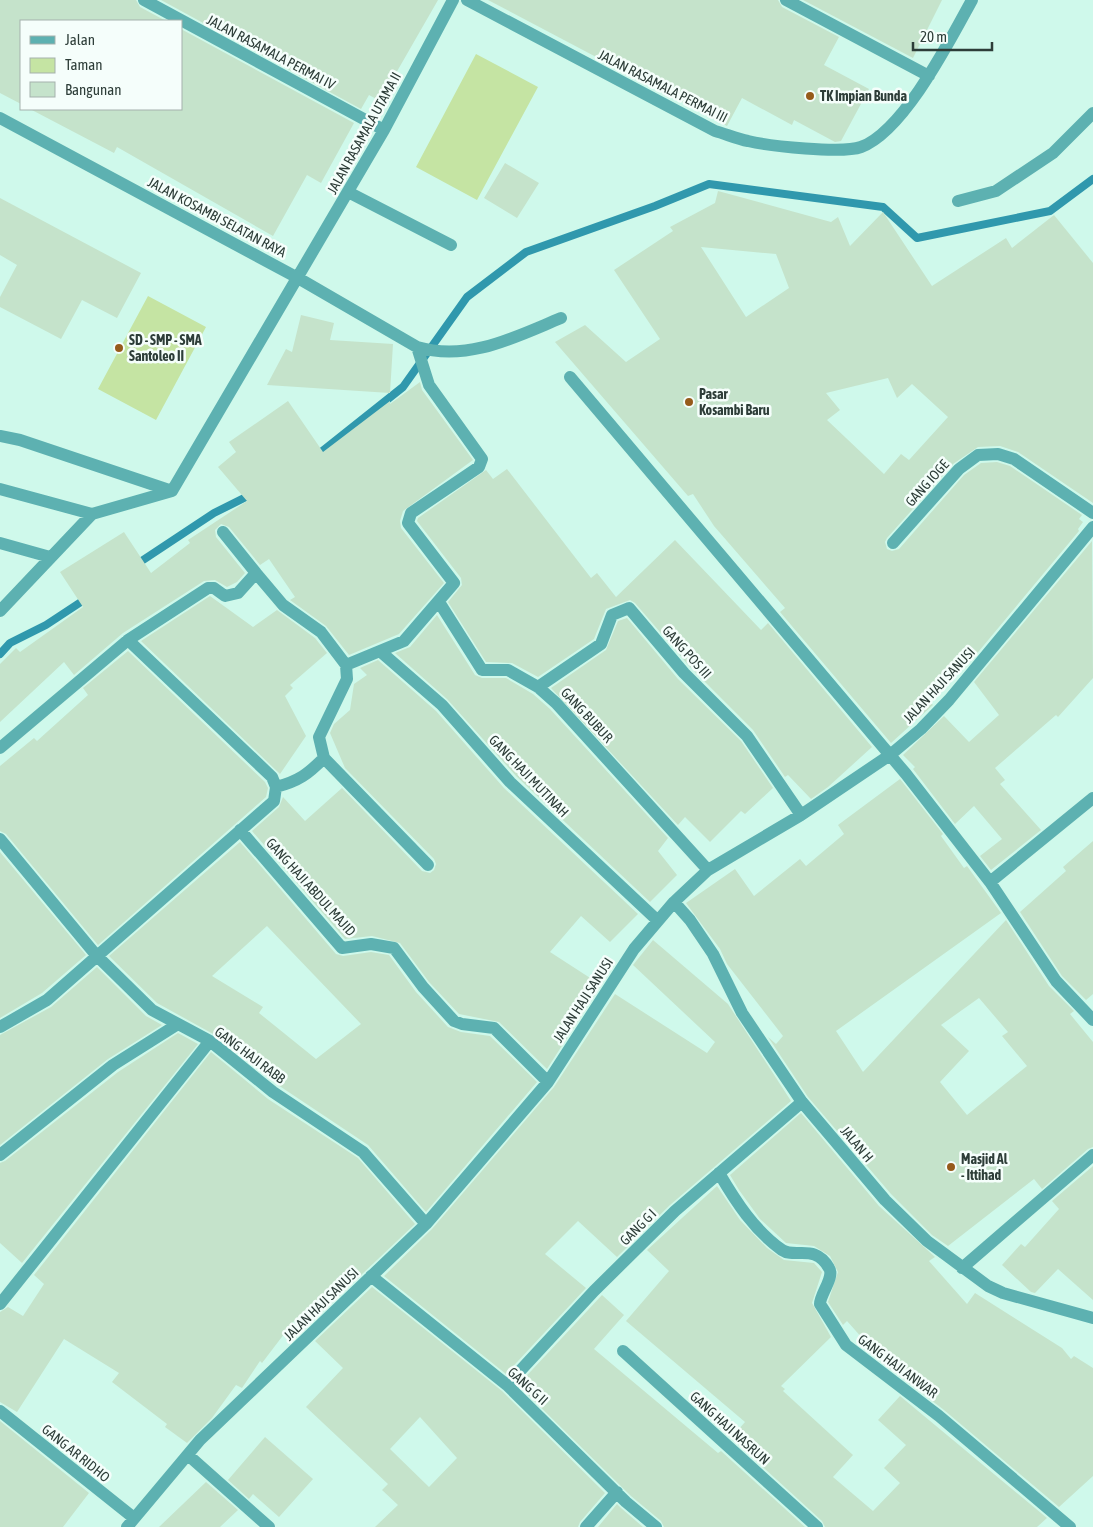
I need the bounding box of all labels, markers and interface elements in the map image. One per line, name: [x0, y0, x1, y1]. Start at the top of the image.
street label: JALAN RASAMALA PERMAI IV: [204, 11, 338, 93]
legend: [20, 20, 182, 110]
scale bar: [913, 20, 992, 52]
text: 20 m: [920, 28, 947, 45]
text: Jalan: [65, 31, 95, 48]
street label: JALAN RASAMALA PERMAI III: [596, 46, 730, 126]
text: Taman: [65, 56, 103, 73]
street label: JALAN RASAMALA UTAMA II: [324, 69, 404, 197]
text: Bangunan: [65, 81, 122, 98]
place label: TK Impian Bunda: [820, 88, 907, 104]
marker: TK Impian Bunda: [804, 90, 816, 102]
street label: JALAN KOSAMBI SELATAN RAYA: [145, 174, 289, 260]
place label: SD - SMP - SMA Santoleo II: [129, 332, 202, 364]
marker: SD - SMP - SMA Santoleo II: [113, 342, 125, 354]
place label: Pasar Kosambi Baru: [699, 386, 770, 418]
marker: Pasar Kosambi Baru: [683, 396, 695, 408]
street label: GANG IOGE: [902, 456, 952, 510]
street label: GANG POS III: [659, 622, 715, 682]
street label: JALAN HAJI SANUSI: [900, 644, 978, 726]
street label: GANG BUBUR: [558, 684, 616, 746]
street label: GANG HAJI MUTINAH: [486, 732, 572, 820]
street label: GANG HAJI ABDUL MAJID: [263, 835, 359, 939]
street label: JALAN HAJI SANUSI: [550, 955, 616, 1045]
street label: GANG HAJI RABB: [212, 1023, 289, 1087]
street label: JALAN H: [837, 1123, 877, 1165]
place label: Masjid Al - Ittihad: [961, 1151, 1008, 1183]
marker: Masjid Al - Ittihad: [945, 1161, 957, 1173]
street label: GANG G I: [617, 1206, 659, 1248]
street label: JALAN HAJI SANUSI: [280, 1264, 362, 1344]
street label: GANG HAJI ANWAR: [855, 1331, 941, 1401]
street label: GANG G II: [505, 1364, 551, 1408]
street label: GANG HAJI NASRUN: [687, 1388, 773, 1468]
street label: GANG AR RIDHO: [39, 1421, 113, 1485]

